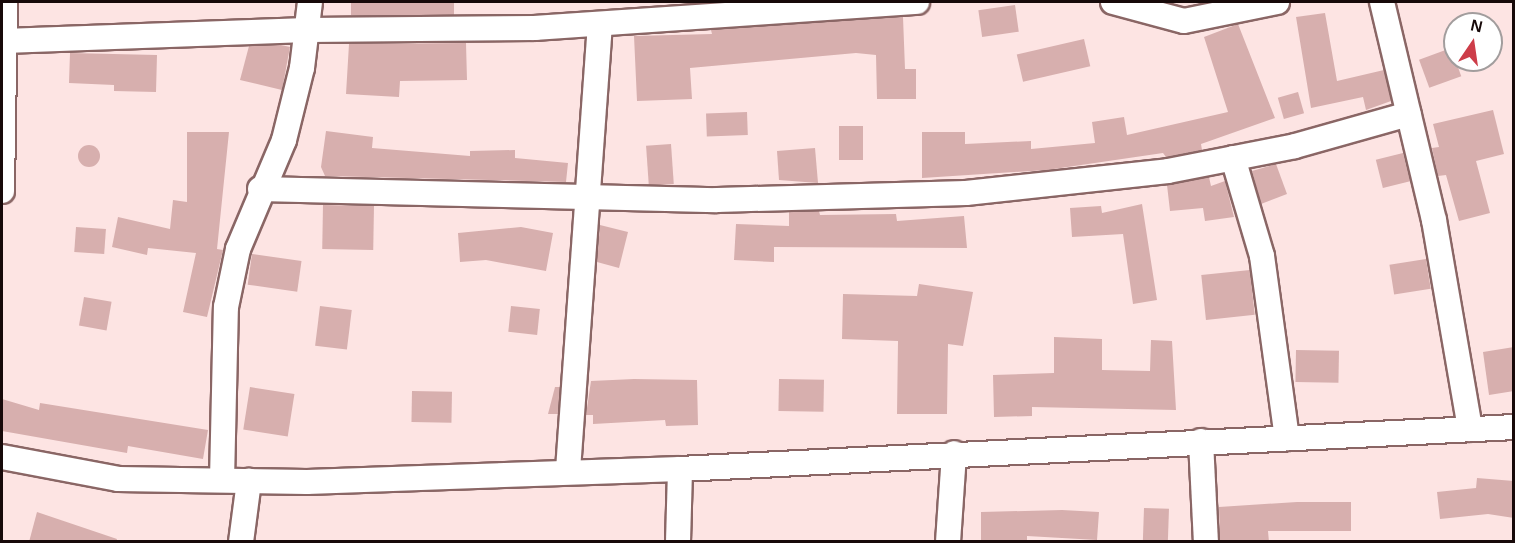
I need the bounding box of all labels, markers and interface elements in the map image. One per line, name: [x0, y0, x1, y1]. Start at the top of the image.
north arrow: [1443, 12, 1503, 72]
text: N: [1469, 16, 1484, 36]

